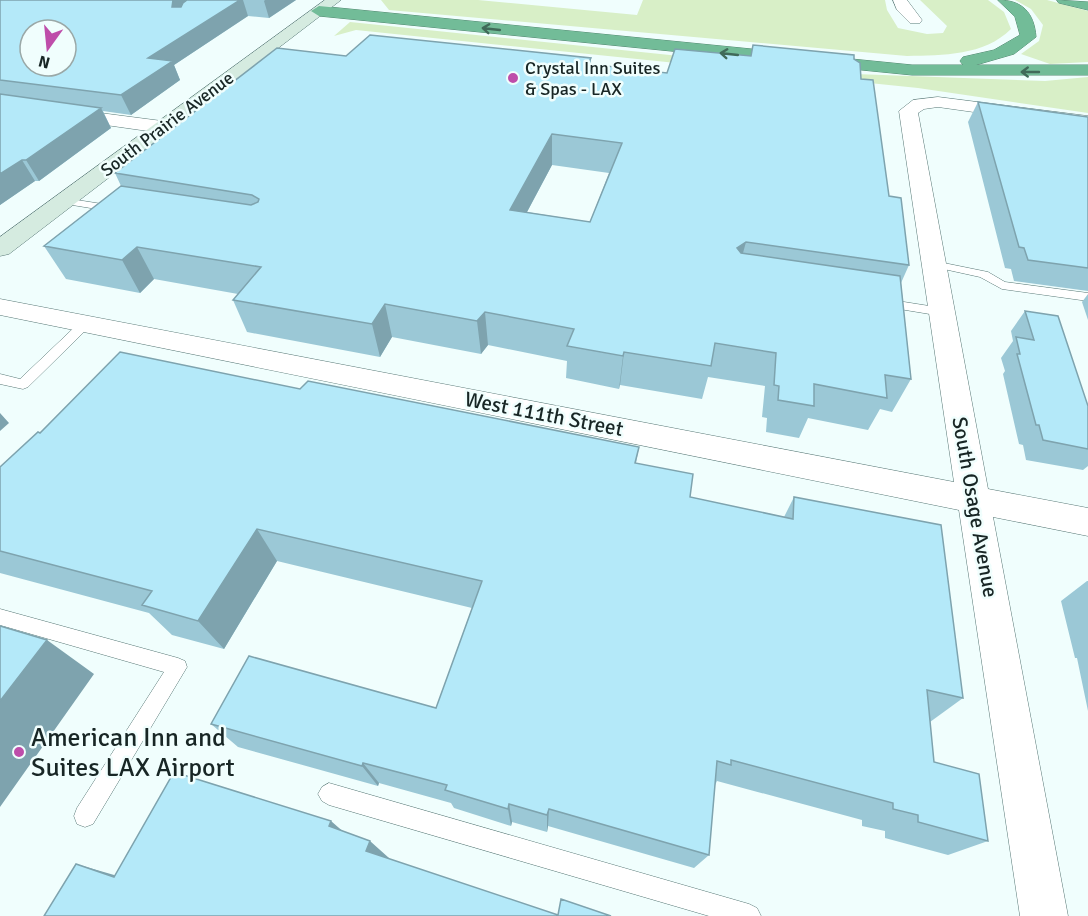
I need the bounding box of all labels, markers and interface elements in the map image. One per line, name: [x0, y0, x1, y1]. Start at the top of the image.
north arrow: [18, 18, 78, 78]
one-way arrow: [481, 23, 501, 34]
one-way arrow: [720, 48, 740, 59]
text: N: [36, 50, 52, 73]
place label: Crystal Inn Suites & Spas - LAX: [525, 57, 661, 100]
one-way arrow: [1020, 66, 1040, 78]
street label: South Prairie Avenue: [96, 67, 238, 181]
marker: Crystal Inn Suites & Spas - LAX: [506, 71, 520, 85]
street label: West 111th Street: [463, 386, 625, 442]
street label: South Osage Avenue: [946, 415, 1004, 599]
place label: American Inn and Suites LAX Airport: [31, 722, 235, 784]
marker: American Inn and Suites LAX Airport: [12, 745, 26, 759]

